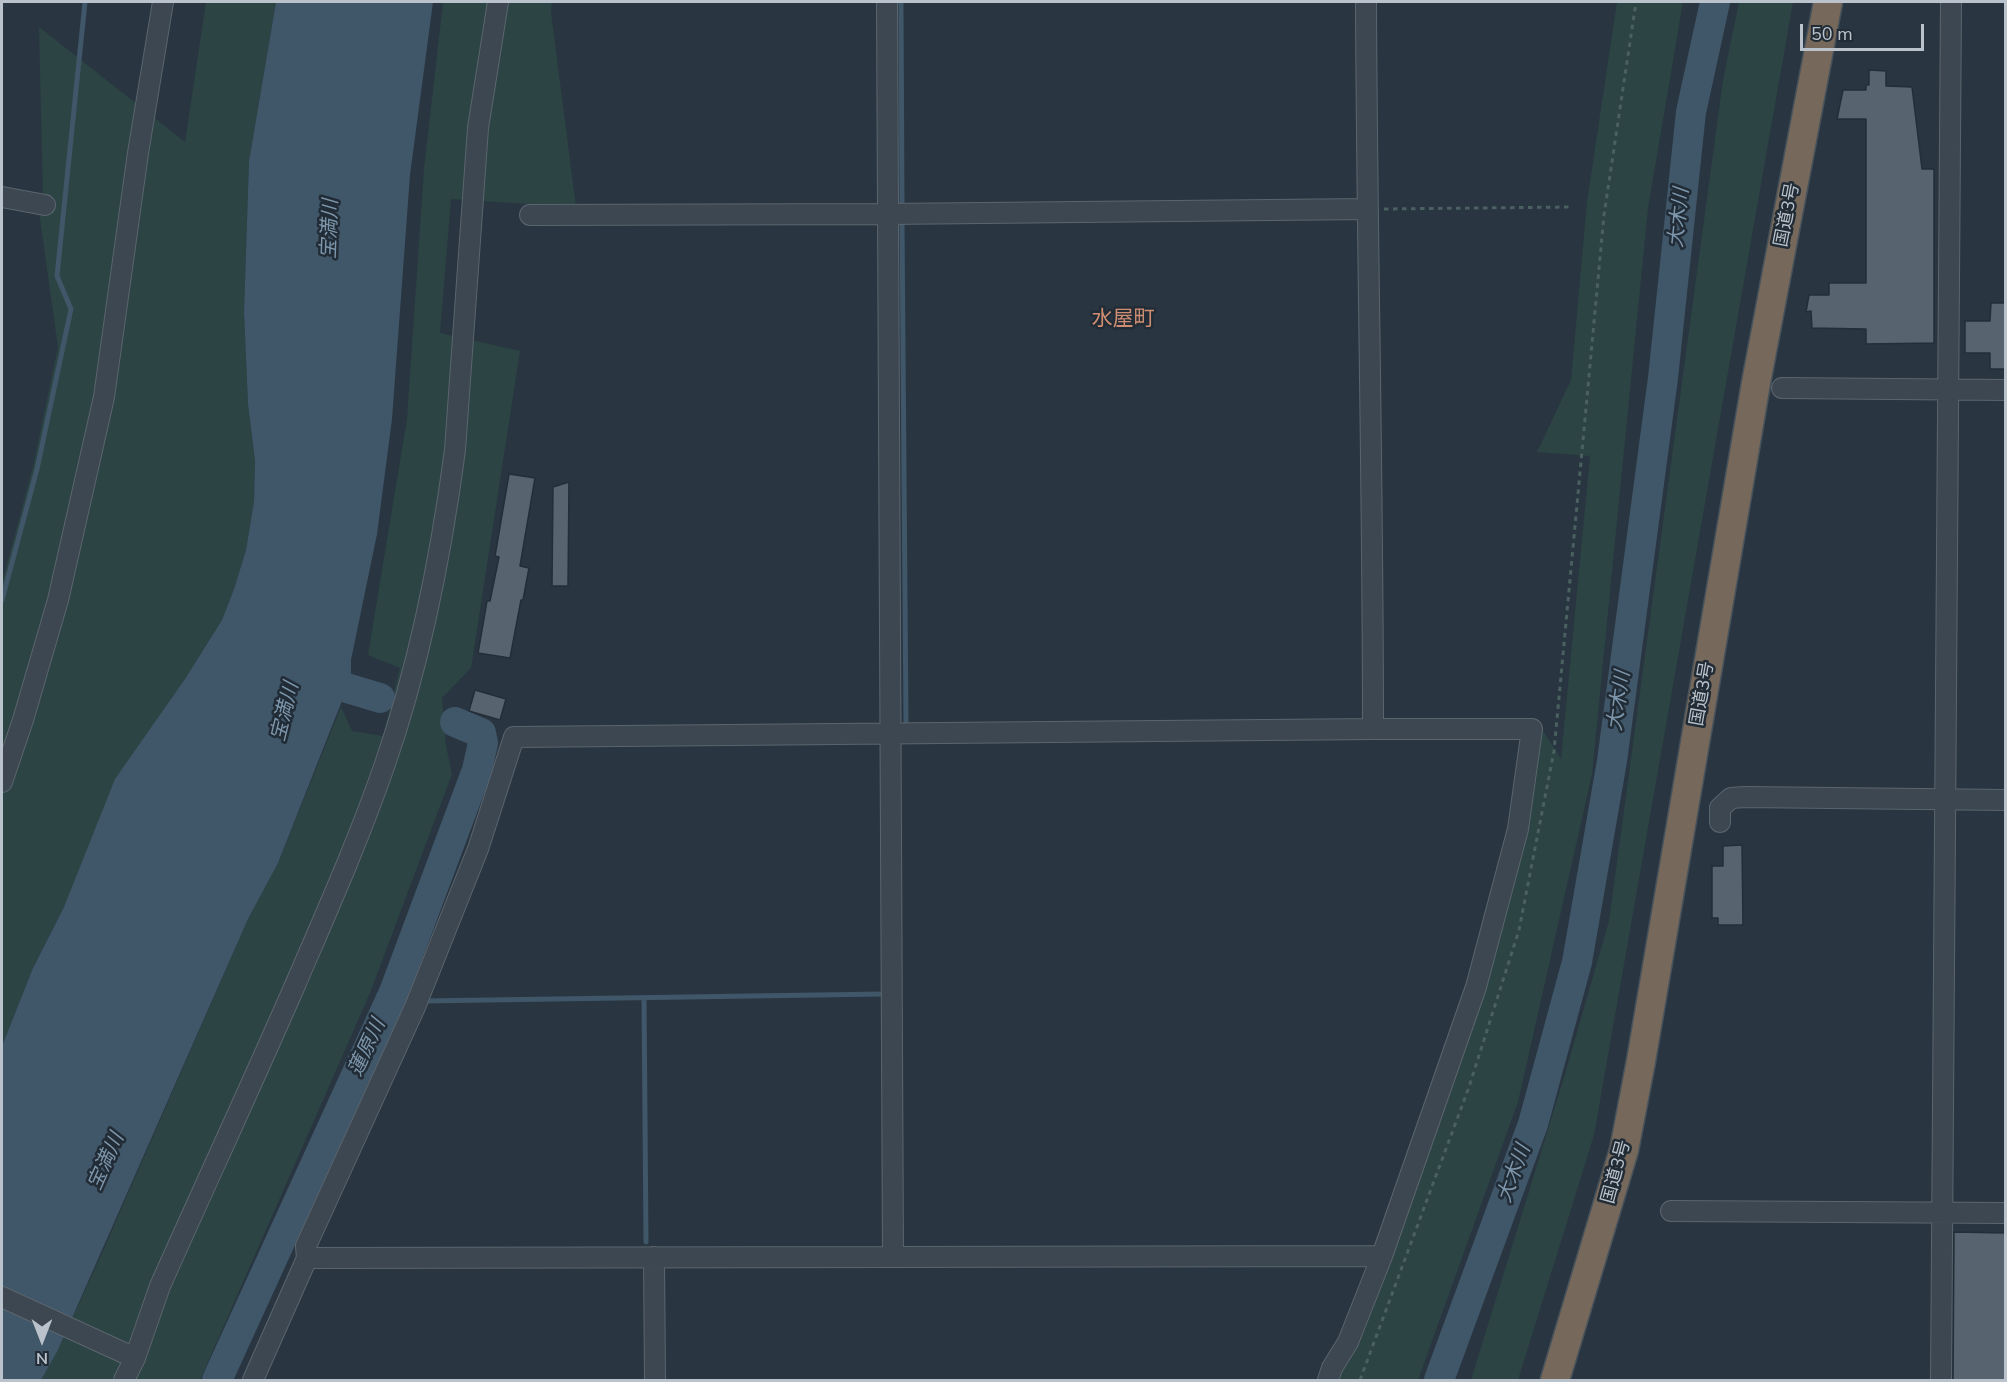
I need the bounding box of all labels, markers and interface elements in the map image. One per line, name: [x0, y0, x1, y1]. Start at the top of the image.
scale bar: [1803, 12, 1928, 50]
text: 50 m: [1811, 22, 1853, 46]
street label: 国道3号: [1771, 181, 1805, 249]
water label: 大木川: [1665, 187, 1695, 249]
water label: 宝満川: [318, 199, 344, 259]
district label: 水屋町: [1092, 307, 1154, 333]
street label: 国道3号: [1687, 660, 1719, 728]
water label: 大木川: [1604, 670, 1636, 732]
water label: 宝満川: [267, 680, 305, 744]
water label: 蓮原川: [344, 1016, 392, 1080]
water label: 宝満川: [84, 1130, 130, 1194]
street label: 国道3号: [1598, 1138, 1636, 1206]
water label: 大木川: [1493, 1142, 1537, 1206]
north arrow: [12, 1310, 72, 1370]
text: N: [36, 1347, 48, 1369]

